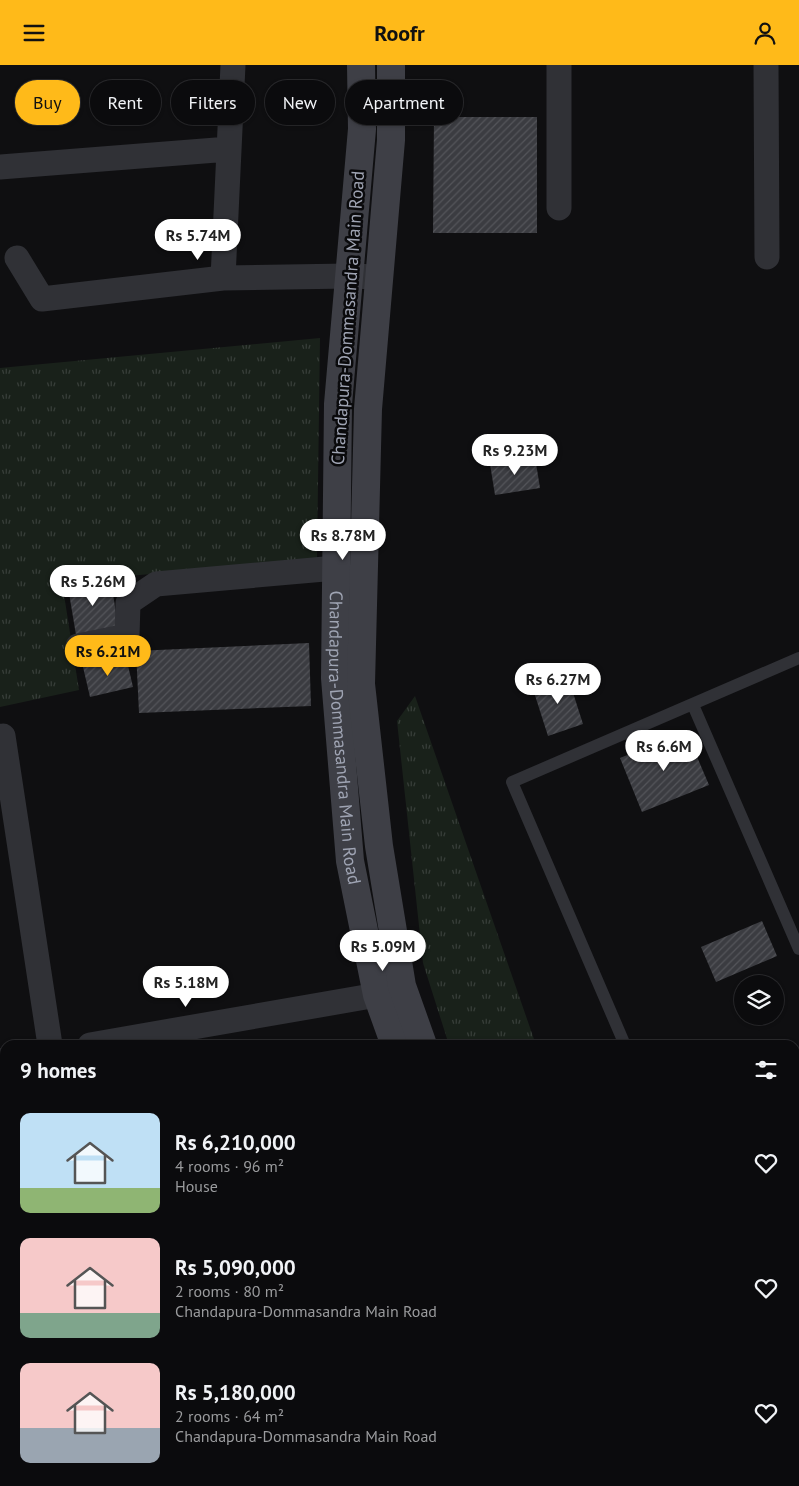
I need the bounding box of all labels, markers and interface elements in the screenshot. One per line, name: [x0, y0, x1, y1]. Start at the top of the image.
icon: menu: [20, 19, 48, 47]
text: Roofr: [374, 19, 425, 47]
icon: person: [751, 19, 779, 47]
chip: Buy: [15, 80, 80, 125]
chip: Rent: [90, 80, 161, 125]
chip: Filters: [171, 80, 255, 125]
chip: New: [265, 80, 335, 125]
chip: Apartment: [345, 80, 463, 125]
street label: Chandapura-Dommasandra Main Road: [326, 170, 369, 466]
pin: Rs 5.74M: [146, 219, 250, 261]
text: Rs 5.74M: [166, 225, 230, 245]
pin: Rs 9.23M: [463, 433, 567, 476]
text: Rs 9.23M: [483, 440, 547, 460]
pin: Rs 8.78M: [291, 519, 395, 561]
text: Rs 8.78M: [311, 525, 375, 545]
pin: Rs 5.26M: [41, 565, 145, 607]
text: Rs 5.26M: [61, 571, 125, 591]
street label: Chandapura-Dommasandra Main Road: [324, 590, 366, 886]
pin: Rs 6.21M: [56, 635, 160, 677]
text: Rs 6.21M: [76, 641, 140, 661]
pin: Rs 6.27M: [506, 663, 610, 705]
text: Rs 6.27M: [526, 669, 590, 689]
pin: Rs 6.6M: [618, 729, 710, 772]
text: Rs 6.6M: [636, 736, 692, 756]
pin: Rs 5.09M: [331, 929, 435, 972]
text: Rs 5.09M: [351, 936, 415, 956]
pin: Rs 5.18M: [134, 965, 238, 1008]
text: Rs 5.18M: [154, 972, 218, 992]
map controls: [734, 975, 784, 1025]
button: layers: [734, 975, 784, 1025]
icon: filters: [752, 1056, 780, 1084]
text: 9 homes: [20, 1057, 96, 1084]
text: Rs 6,210,000: [175, 1129, 296, 1156]
icon: home: [60, 1133, 120, 1193]
icon: heart: [752, 1149, 780, 1177]
text: 4 rooms · 96 m²: [175, 1156, 284, 1176]
text: House: [175, 1176, 218, 1196]
text: Rs 5,090,000: [175, 1254, 296, 1281]
icon: home: [60, 1258, 120, 1318]
icon: heart: [752, 1274, 780, 1302]
text: 2 rooms · 80 m²: [175, 1281, 284, 1301]
text: Chandapura-Dommasandra Main Road: [175, 1301, 437, 1321]
text: Rs 5,180,000: [175, 1379, 296, 1406]
icon: home: [60, 1383, 120, 1443]
icon: heart: [752, 1399, 780, 1427]
text: 2 rooms · 64 m²: [175, 1406, 284, 1426]
text: Chandapura-Dommasandra Main Road: [175, 1426, 437, 1446]

